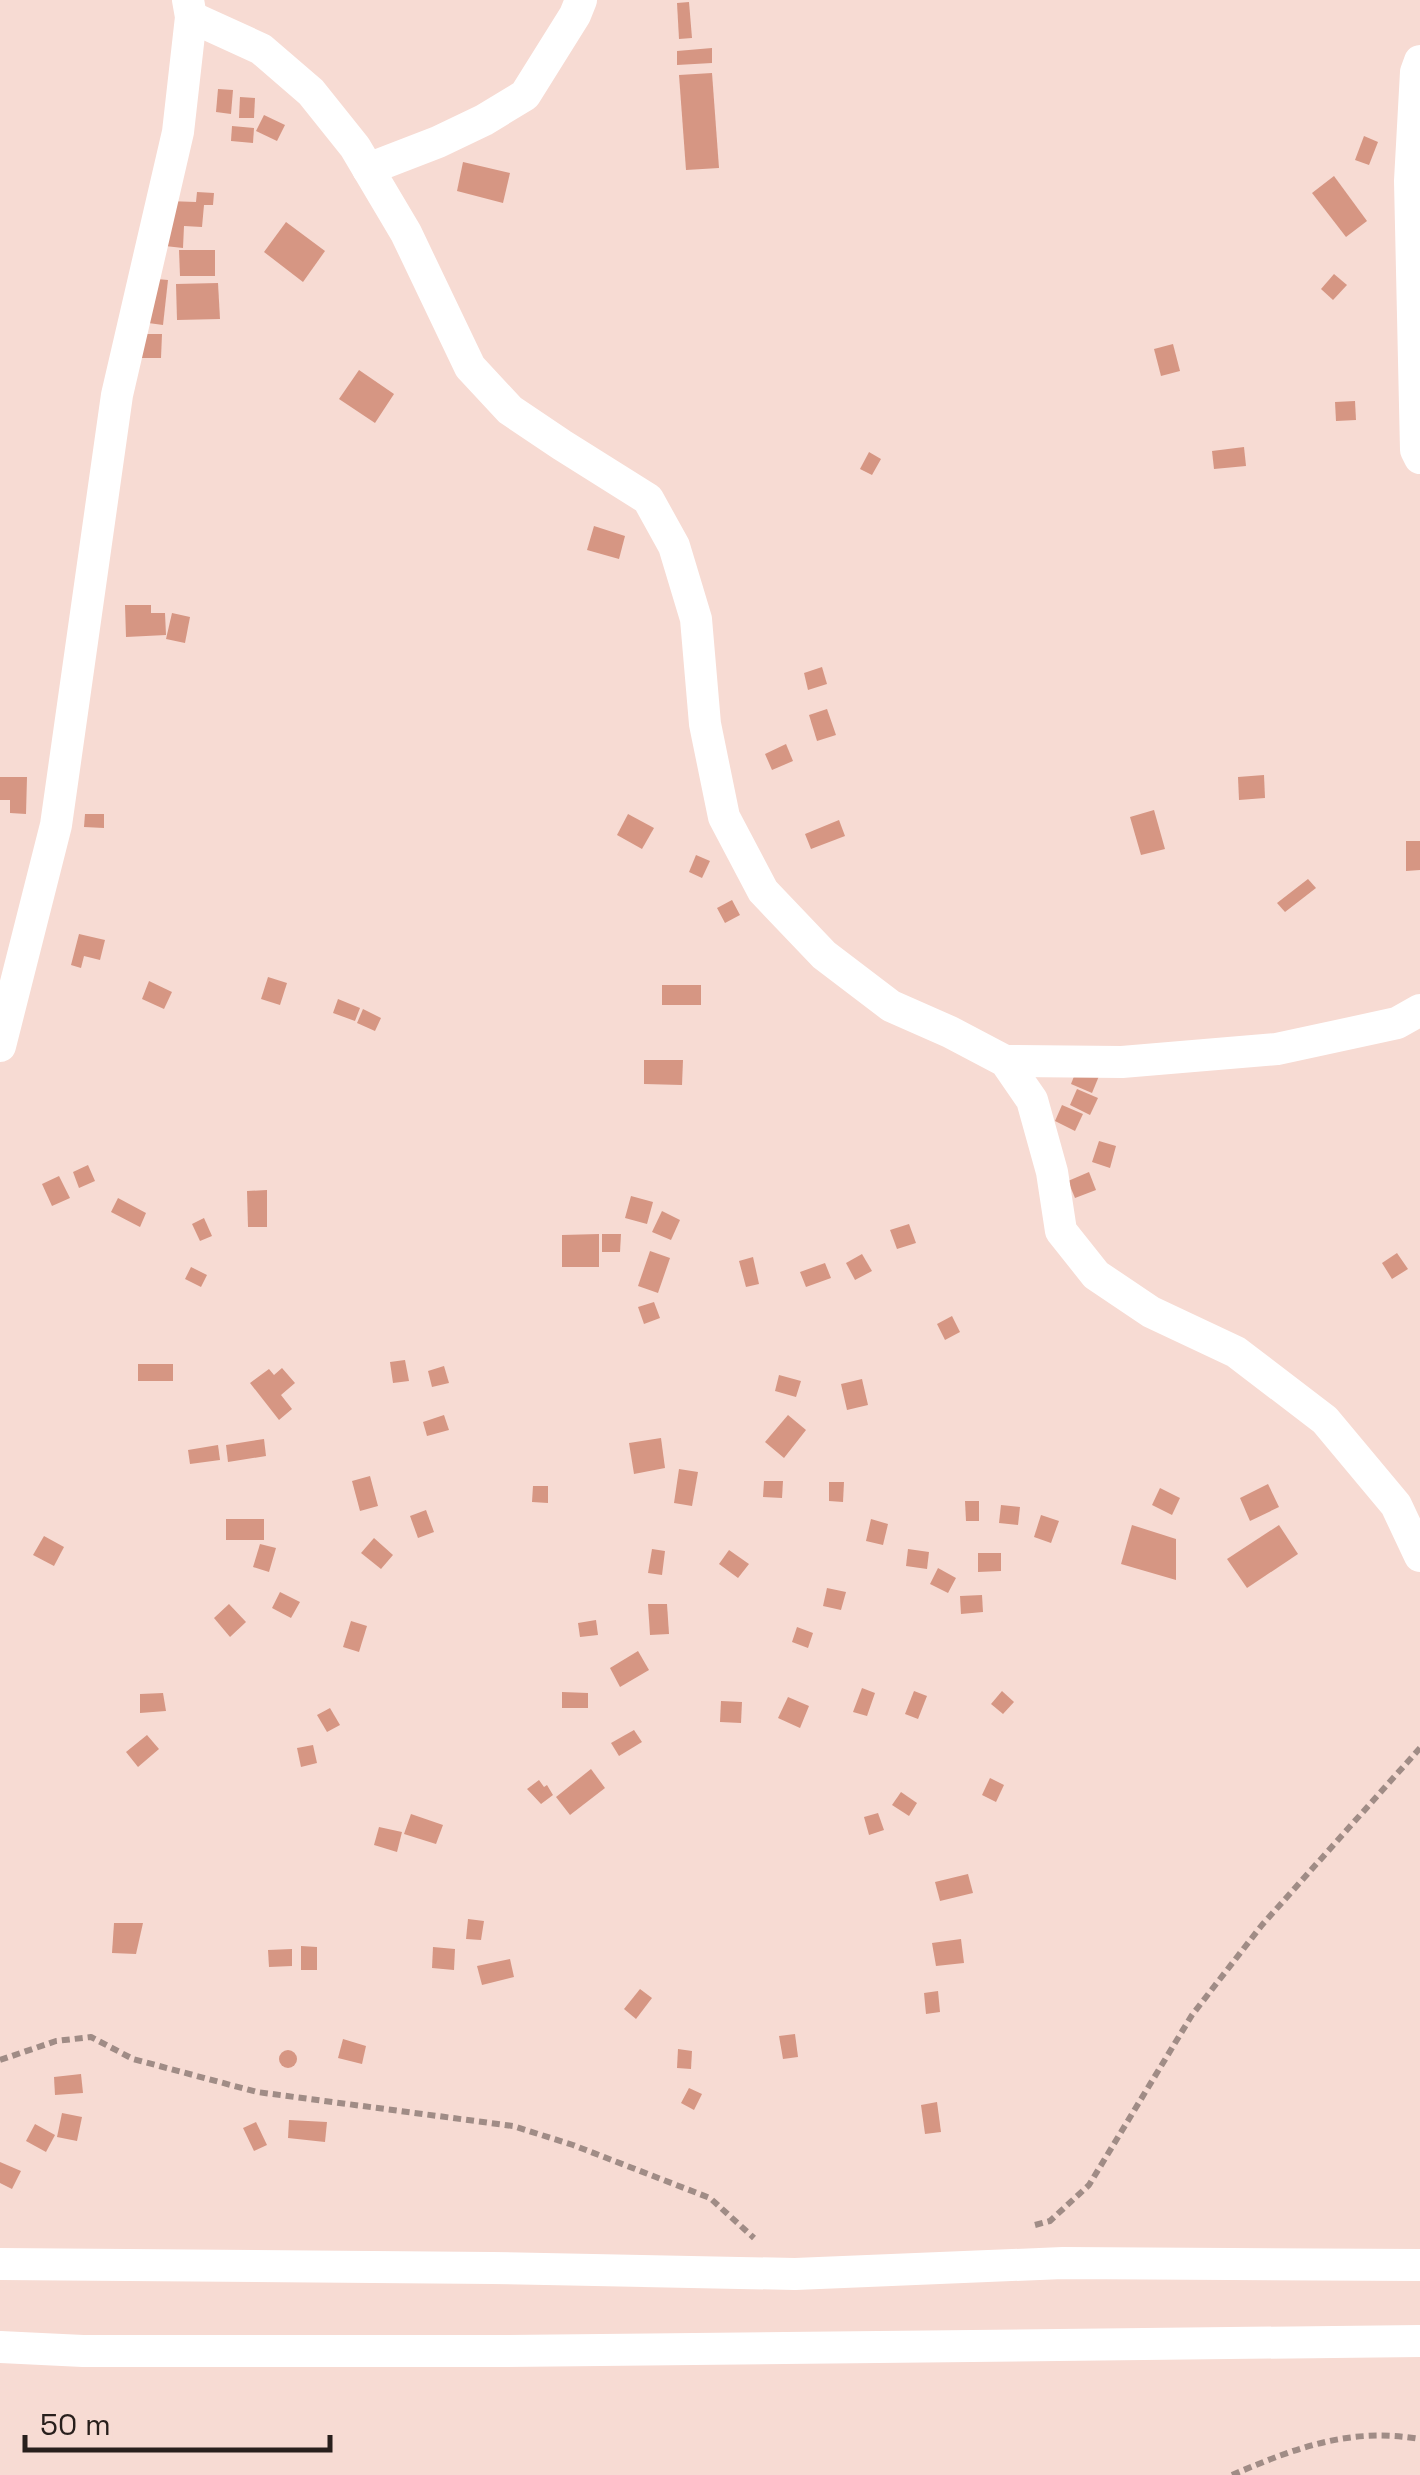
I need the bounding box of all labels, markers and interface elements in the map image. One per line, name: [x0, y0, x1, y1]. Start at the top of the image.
scale bar: [25, 2390, 330, 2452]
text: 50 m: [40, 2405, 111, 2444]

